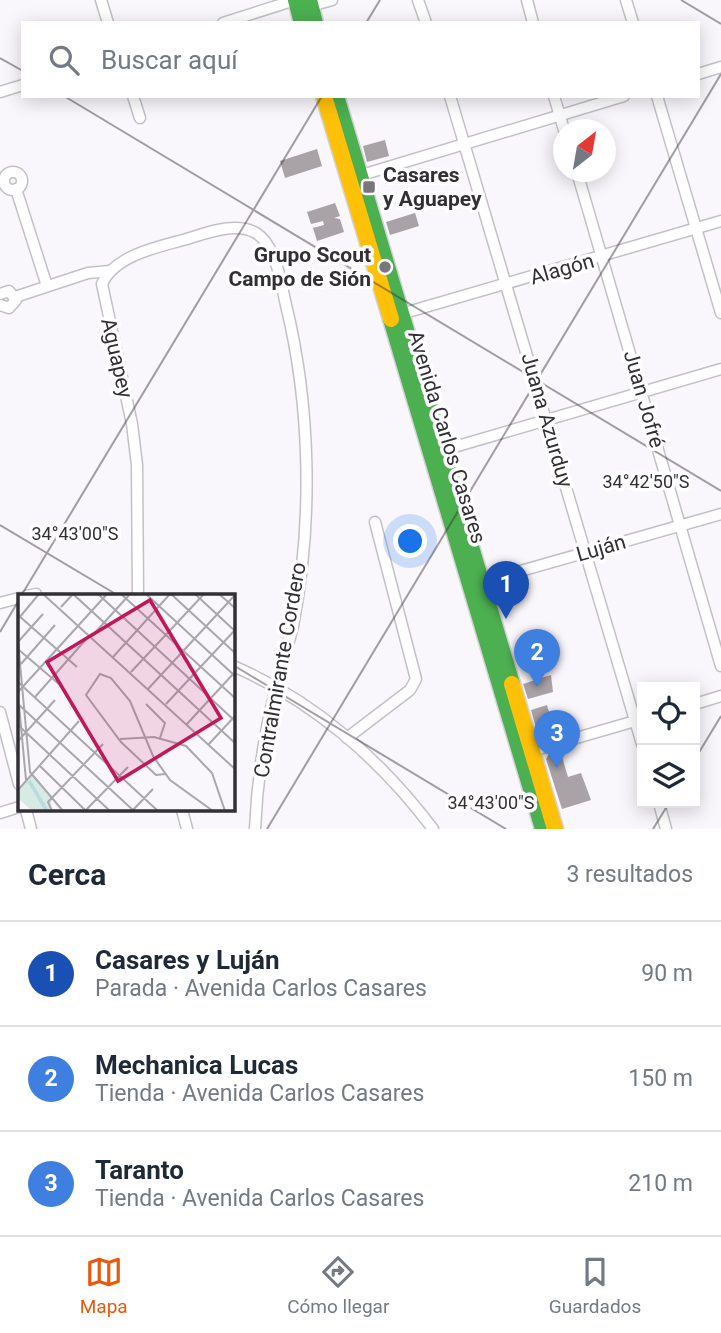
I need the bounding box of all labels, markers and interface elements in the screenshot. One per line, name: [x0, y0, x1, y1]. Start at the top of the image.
search box: [21, 21, 700, 98]
icon: search: [45, 41, 83, 79]
text: Buscar aquí: [101, 45, 238, 75]
north arrow: [553, 119, 616, 182]
place label: Casares y Aguapey: [383, 163, 482, 211]
marker: Casares y Aguapey: [361, 179, 377, 195]
place label: Grupo Scout Campo de Sión: [228, 243, 371, 291]
street label: Alagón: [527, 248, 597, 290]
marker: Grupo Scout Campo de Sión: [377, 259, 393, 275]
street label: Aguapey: [96, 316, 138, 400]
street label: Avenida Carlos Casares: [403, 328, 491, 546]
street label: Juan Jofré: [619, 347, 669, 451]
street label: Juana Azurduy: [516, 350, 578, 490]
text: 34°42'50"S: [602, 471, 690, 492]
text: 34°43'00"S: [31, 523, 119, 544]
your location: [393, 524, 427, 558]
street label: Luján: [573, 530, 629, 566]
street label: Contralmirante Cordero: [249, 560, 311, 780]
pin: 1: [483, 561, 529, 619]
inset map: [18, 594, 234, 811]
pin: 2: [514, 629, 560, 687]
map controls: [637, 682, 700, 808]
button: locate: [637, 682, 700, 745]
pin: 3: [534, 710, 580, 768]
button: layers: [637, 745, 700, 808]
text: 34°43'00"S: [447, 792, 535, 813]
text: Cerca: [28, 857, 106, 892]
text: 3 resultados: [566, 861, 693, 888]
text: Casares y Luján: [95, 945, 279, 975]
text: 1: [44, 960, 58, 987]
text: 90 m: [641, 960, 693, 987]
text: Parada · Avenida Carlos Casares: [95, 975, 427, 1002]
text: Mechanica Lucas: [95, 1050, 298, 1080]
text: 2: [44, 1065, 58, 1092]
text: 150 m: [628, 1065, 693, 1092]
text: Tienda · Avenida Carlos Casares: [95, 1080, 424, 1107]
text: Taranto: [95, 1155, 184, 1185]
text: 3: [44, 1170, 58, 1197]
text: 210 m: [628, 1170, 693, 1197]
text: Tienda · Avenida Carlos Casares: [95, 1185, 424, 1212]
tab: Mapa: [80, 1253, 128, 1318]
tab: Cómo llegar: [287, 1253, 389, 1318]
tab: Guardados: [549, 1253, 641, 1318]

